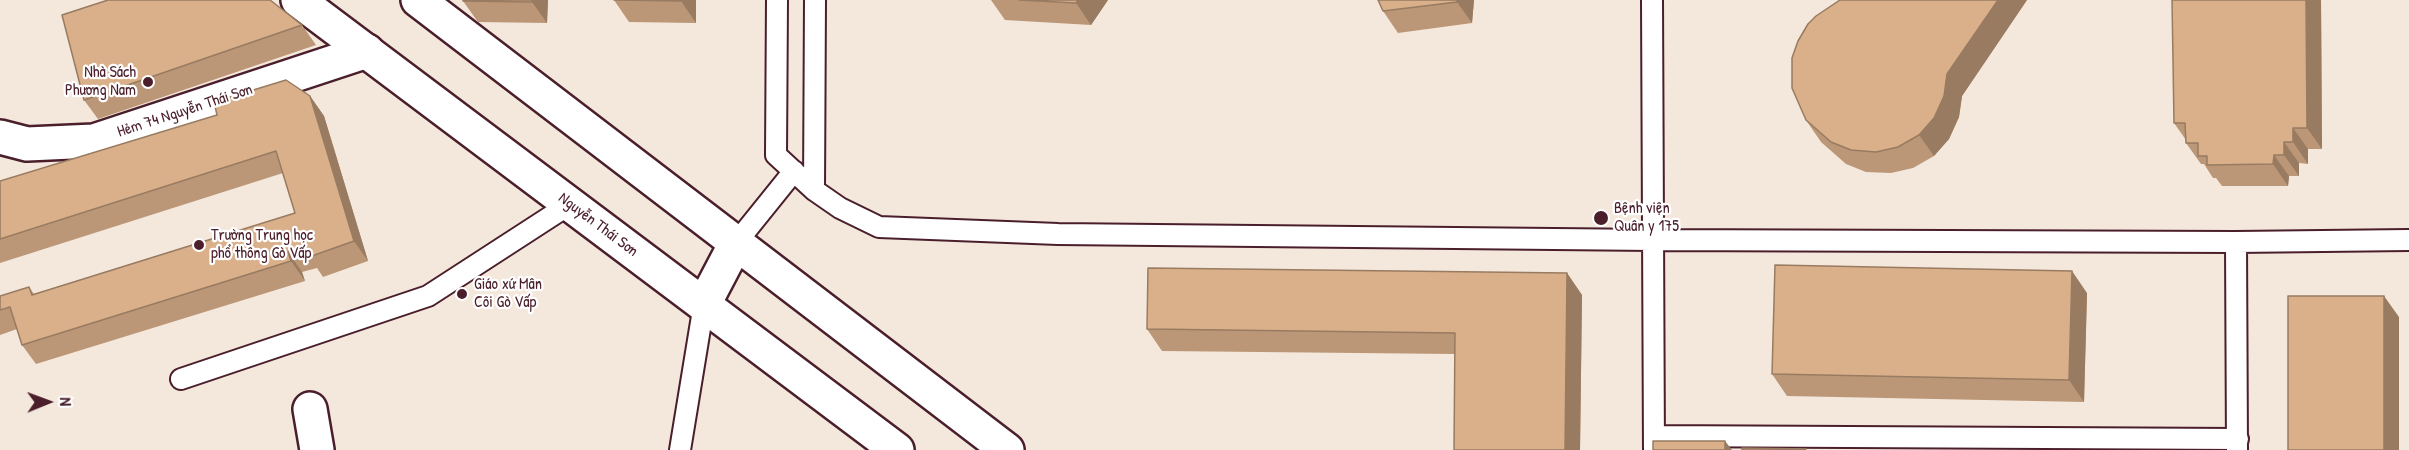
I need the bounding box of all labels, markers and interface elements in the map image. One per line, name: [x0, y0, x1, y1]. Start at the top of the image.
place label: Nhà Sách Phương Nam: [65, 63, 136, 101]
marker: Nhà Sách Phương Nam: [141, 75, 155, 89]
street label: Hẻm 74 Nguyễn Thái Sơn: [115, 80, 255, 142]
street label: Nguyễn Thái Sơn: [554, 189, 642, 261]
place label: Bệnh viện Quân y 175: [1614, 199, 1679, 237]
marker: Bệnh viện Quân y 175: [1592, 209, 1610, 227]
place label: Trường Trung học phổ thông Gò Vấp: [211, 226, 313, 264]
marker: Trường Trung học phổ thông Gò Vấp: [192, 238, 206, 252]
place label: Giáo xứ Mân Côi Gò Vấp: [474, 275, 542, 313]
marker: Giáo xứ Mân Côi Gò Vấp: [455, 287, 469, 301]
north arrow: [18, 372, 78, 432]
text: N: [55, 397, 77, 406]

